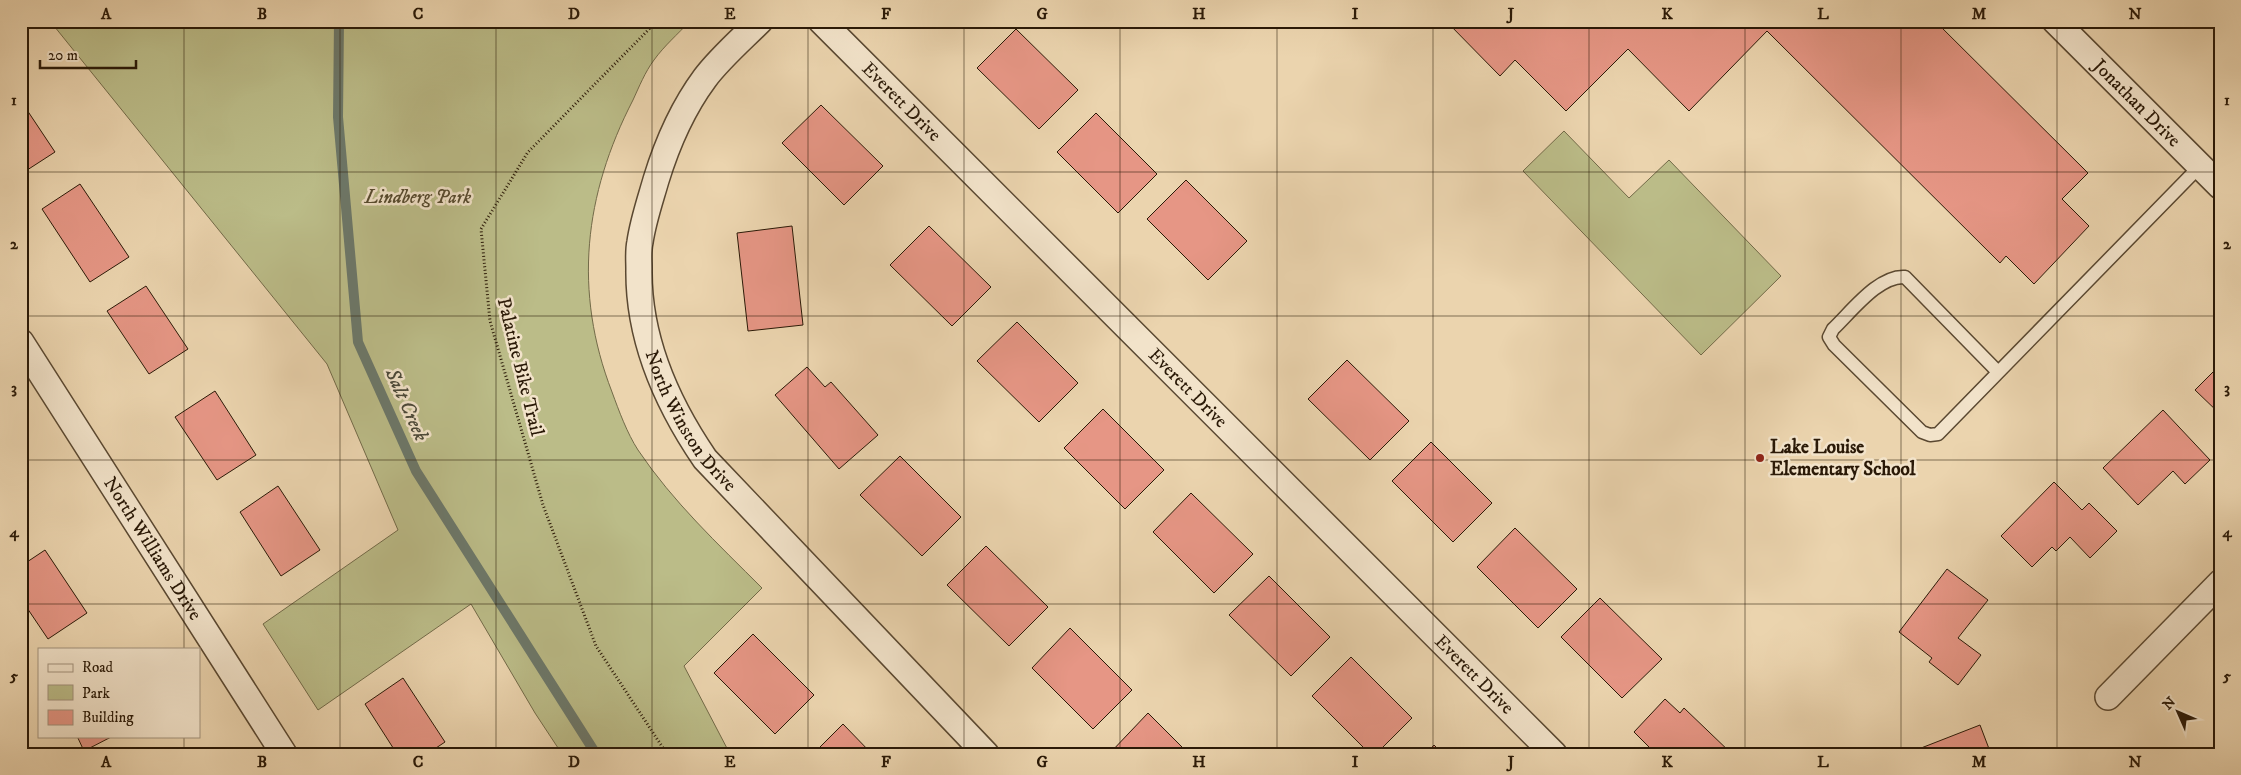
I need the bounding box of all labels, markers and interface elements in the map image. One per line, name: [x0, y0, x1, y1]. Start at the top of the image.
text: A: [100, 4, 112, 24]
text: B: [257, 4, 267, 24]
text: C: [413, 4, 423, 24]
text: D: [568, 4, 580, 24]
text: E: [724, 4, 736, 24]
text: F: [881, 4, 891, 24]
text: G: [1036, 4, 1048, 24]
text: H: [1192, 4, 1206, 24]
text: I: [1352, 4, 1359, 24]
text: J: [1506, 4, 1515, 24]
text: K: [1661, 4, 1673, 24]
text: L: [1817, 4, 1829, 24]
text: M: [1972, 4, 1987, 24]
text: N: [2128, 4, 2142, 24]
scale bar: [40, 38, 136, 70]
text: 20 m: [48, 46, 78, 65]
street label: Jonathan Drive: [2087, 53, 2186, 152]
street label: Everett Drive: [857, 57, 946, 146]
text: 1: [11, 90, 17, 110]
text: 1: [2224, 90, 2230, 110]
park label: Lindberg Park: [364, 186, 471, 209]
text: 2: [10, 234, 19, 254]
text: 2: [2223, 234, 2232, 254]
street label: Palatine Bike Trail: [492, 295, 548, 439]
street label: Everett Drive: [1143, 343, 1233, 433]
street label: North Winston Drive: [640, 347, 741, 496]
water label: Salt Creek: [379, 364, 433, 446]
text: 3: [11, 378, 17, 398]
text: 3: [2224, 378, 2230, 398]
place label: Lake Louise Elementary School: [1770, 436, 1916, 481]
marker: Lake Louise Elementary School: [1754, 452, 1766, 464]
street label: North Williams Drive: [99, 473, 207, 625]
text: 4: [8, 522, 19, 542]
text: 4: [2221, 522, 2232, 542]
street label: Everett Drive: [1430, 630, 1519, 719]
legend: [38, 648, 200, 738]
text: Road: [82, 658, 114, 677]
text: 5: [9, 666, 18, 686]
text: 5: [2222, 666, 2231, 686]
text: Park: [82, 684, 111, 703]
north arrow: [2154, 688, 2204, 738]
text: N: [2159, 693, 2180, 714]
text: Building: [82, 708, 134, 727]
text: A: [100, 752, 112, 772]
text: B: [257, 752, 267, 772]
text: C: [413, 752, 423, 772]
text: D: [568, 752, 580, 772]
text: E: [724, 752, 736, 772]
text: F: [881, 752, 891, 772]
text: G: [1036, 752, 1048, 772]
text: H: [1192, 752, 1206, 772]
text: I: [1352, 752, 1359, 772]
text: J: [1506, 752, 1515, 772]
text: K: [1661, 752, 1673, 772]
text: L: [1817, 752, 1829, 772]
text: M: [1972, 752, 1987, 772]
text: N: [2128, 752, 2142, 772]

